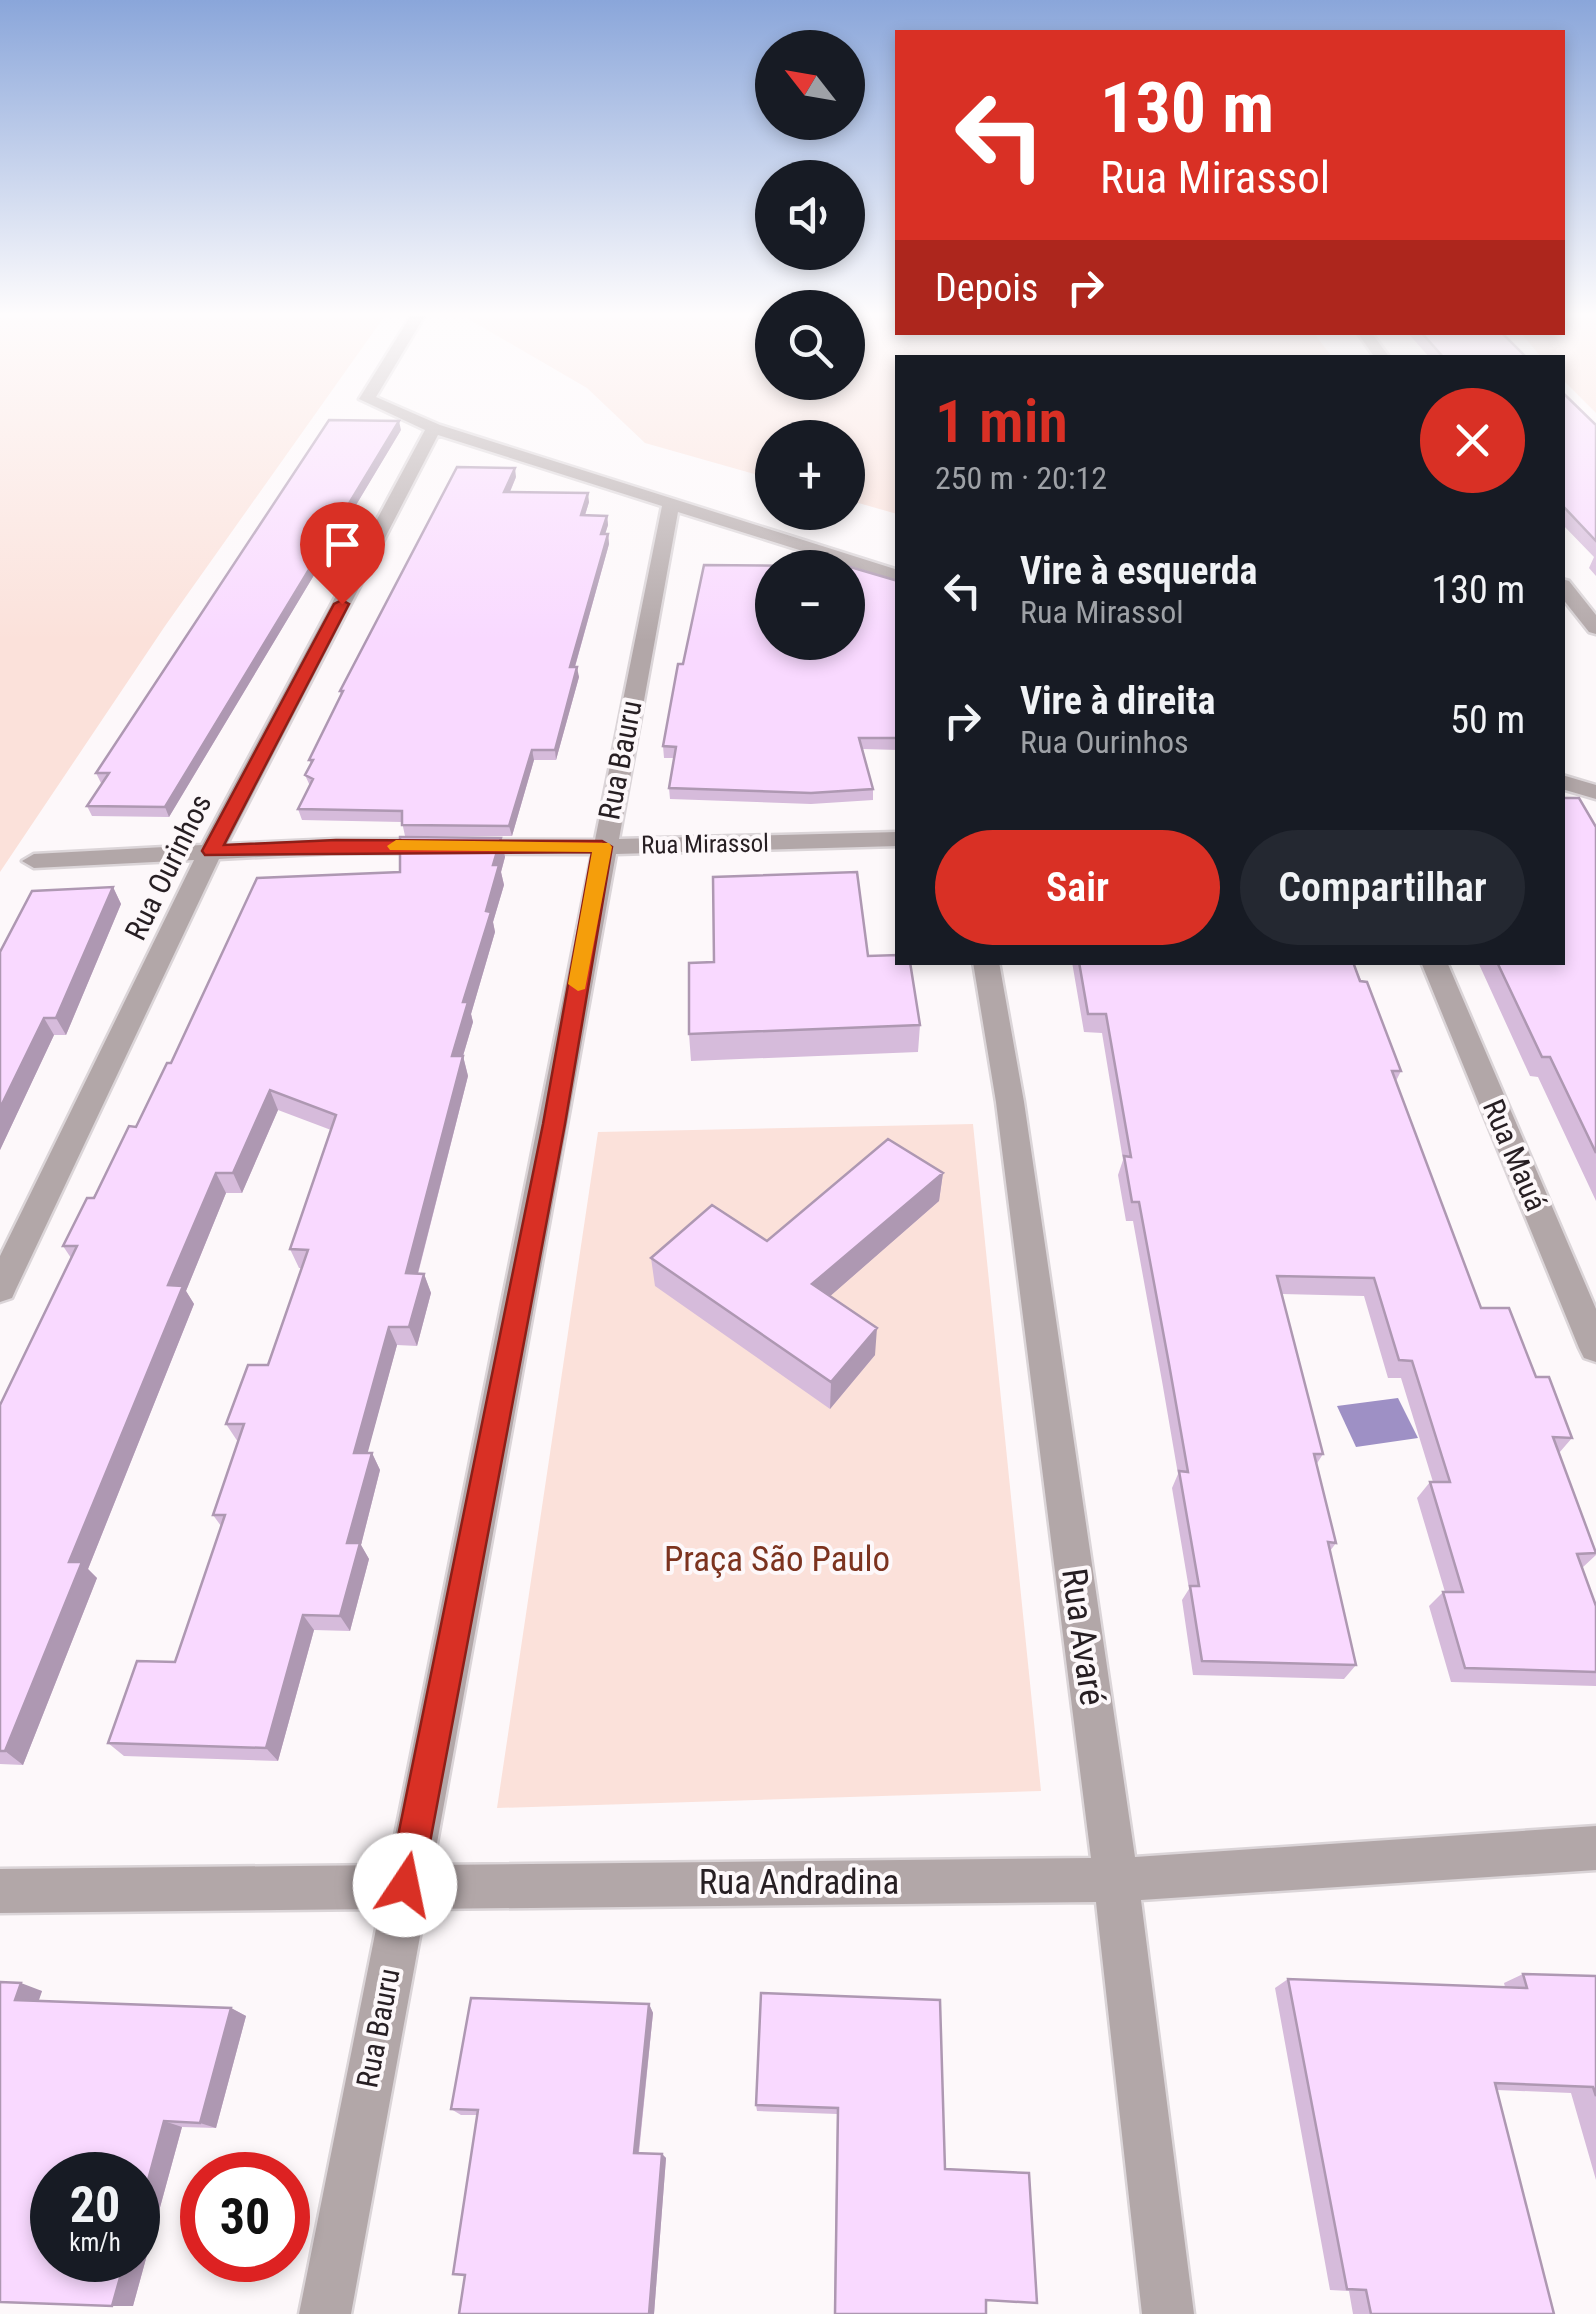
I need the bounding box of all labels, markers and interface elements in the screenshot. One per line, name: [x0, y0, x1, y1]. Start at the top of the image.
north arrow: [755, 30, 865, 140]
map controls: [755, 30, 865, 660]
text: 130 m: [1100, 67, 1274, 149]
icon: left: [935, 70, 1065, 200]
text: Rua Mirassol: [1100, 151, 1330, 204]
button: sound: [755, 160, 865, 270]
icon: right: [1058, 260, 1113, 315]
text: Depois: [935, 266, 1038, 310]
button: search: [755, 290, 865, 400]
text: 1 min: [935, 386, 1068, 457]
button: close: [1420, 388, 1525, 493]
button: +: [755, 420, 865, 530]
text: 250 m · 20:12: [935, 459, 1107, 497]
pin: [300, 502, 385, 605]
icon: arrive: [315, 517, 370, 572]
text: Vire à esquerda: [1020, 549, 1258, 593]
button: −: [755, 550, 865, 660]
icon: left: [935, 563, 990, 618]
text: 130 m: [1431, 568, 1525, 612]
text: Rua Mirassol: [1020, 593, 1184, 631]
text: Vire à direita: [1020, 679, 1215, 723]
icon: right: [935, 693, 990, 748]
street label: Rua Bauru: [591, 697, 649, 823]
text: 50 m: [1450, 698, 1525, 742]
text: Rua Ourinhos: [1020, 723, 1189, 761]
street label: Rua Ourinhos: [118, 788, 218, 946]
street label: Rua Mirassol: [641, 828, 769, 860]
button: Sair: [935, 830, 1220, 945]
button: Compartilhar: [1240, 830, 1525, 945]
street label: Rua Mauá: [1476, 1094, 1554, 1216]
park label: Praça São Paulo: [664, 1539, 890, 1580]
street label: Rua Avaré: [1053, 1566, 1113, 1708]
position arrow: [353, 1833, 457, 1937]
street label: Rua Andradina: [699, 1862, 899, 1903]
street label: Rua Bauru: [349, 1965, 407, 2091]
speed limit sign: 30: [180, 2152, 310, 2282]
text: 20: [70, 2176, 120, 2234]
text: km/h: [69, 2228, 121, 2257]

